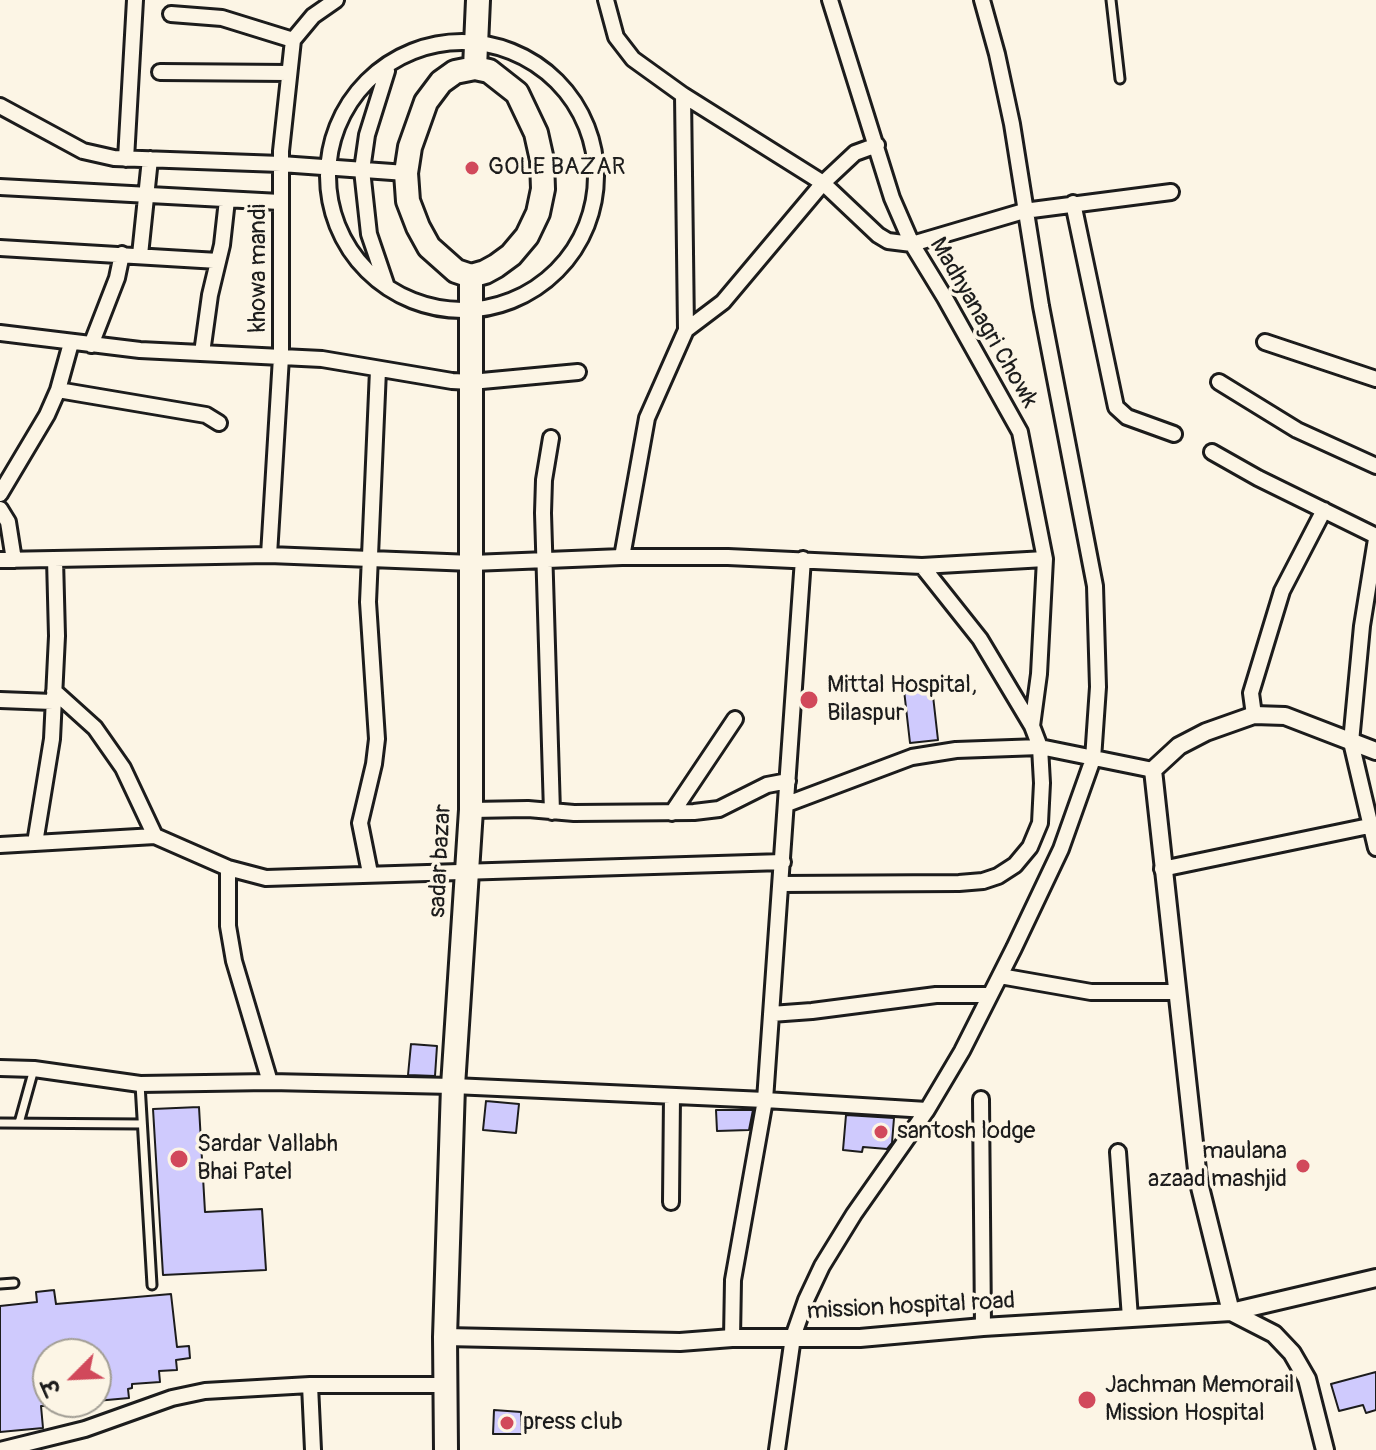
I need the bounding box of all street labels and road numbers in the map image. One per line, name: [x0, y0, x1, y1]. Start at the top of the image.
street label: khowa mandi: [245, 204, 273, 332]
street label: Madhyanagri Chowk: [923, 233, 1043, 413]
street label: sadar bazar: [424, 803, 458, 919]
street label: mission hospital road: [806, 1287, 1016, 1327]

